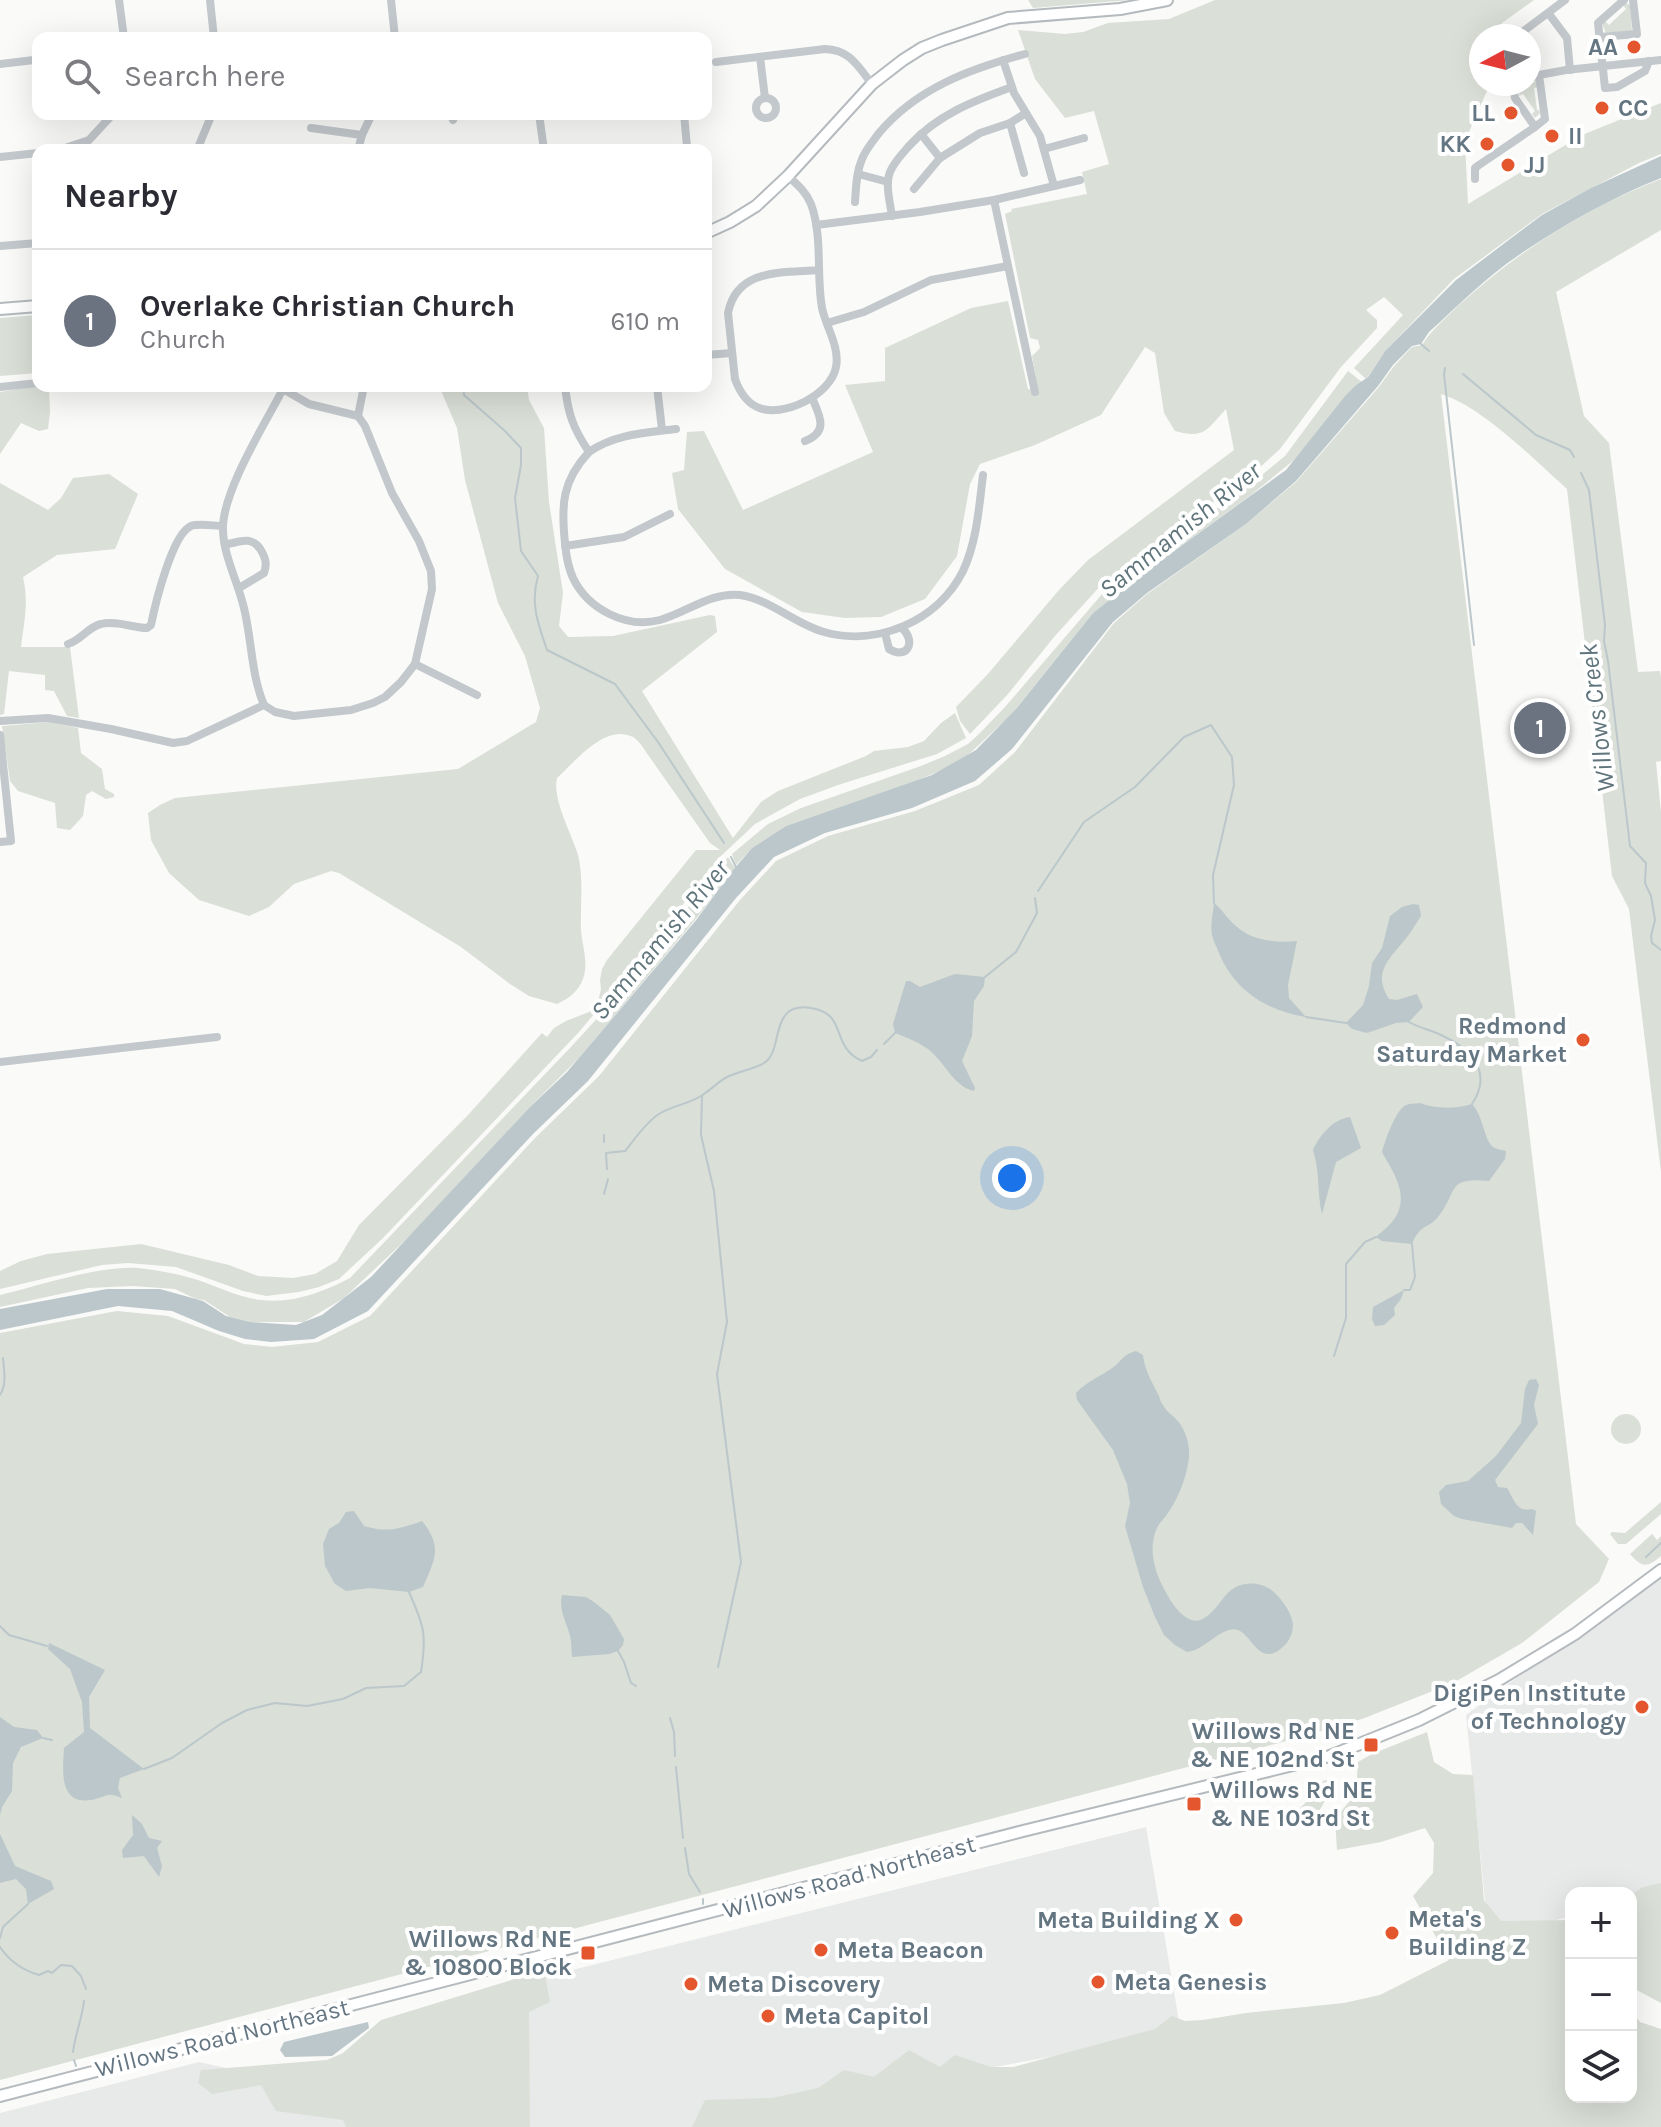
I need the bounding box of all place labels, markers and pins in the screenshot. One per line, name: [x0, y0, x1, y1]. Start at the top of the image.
place label: AA: [1588, 33, 1618, 61]
marker: AA: [1625, 38, 1643, 56]
place label: CC: [1618, 94, 1648, 122]
place label: LL: [1471, 99, 1495, 127]
marker: CC: [1593, 99, 1611, 117]
marker: LL: [1502, 104, 1520, 122]
place label: II: [1568, 122, 1583, 150]
marker: II: [1543, 127, 1561, 145]
place label: KK: [1440, 130, 1471, 158]
marker: KK: [1478, 135, 1496, 153]
place label: JJ: [1524, 151, 1545, 179]
marker: JJ: [1499, 156, 1517, 174]
pin: 1: [1514, 698, 1566, 758]
place label: Redmond Saturday Market: [1376, 1012, 1567, 1068]
marker: Redmond Saturday Market: [1574, 1031, 1592, 1049]
place label: DigiPen Institute of Technology: [1433, 1679, 1626, 1735]
marker: DigiPen Institute of Technology: [1633, 1698, 1651, 1716]
place label: Willows Rd NE & NE 102nd St: [1190, 1717, 1355, 1773]
marker: Willows Rd NE & NE 102nd St: [1362, 1736, 1380, 1754]
place label: Willows Rd NE & NE 103rd St: [1210, 1776, 1373, 1832]
marker: Willows Rd NE & NE 103rd St: [1185, 1795, 1203, 1813]
place label: Meta's Building Z: [1408, 1905, 1526, 1961]
place label: Meta Building X: [1037, 1906, 1220, 1934]
marker: Meta Building X: [1227, 1911, 1245, 1929]
marker: Meta's Building Z: [1383, 1924, 1401, 1942]
place label: Willows Rd NE & 10800 Block: [404, 1925, 572, 1981]
place label: Meta Beacon: [837, 1936, 984, 1964]
marker: Meta Beacon: [812, 1941, 830, 1959]
marker: Willows Rd NE & 10800 Block: [579, 1944, 597, 1962]
place label: Meta Genesis: [1114, 1968, 1267, 1996]
place label: Meta Discovery: [707, 1970, 880, 1998]
marker: Meta Genesis: [1089, 1973, 1107, 1991]
marker: Meta Discovery: [682, 1975, 700, 1993]
place label: Meta Capitol: [784, 2002, 929, 2030]
marker: Meta Capitol: [759, 2007, 777, 2025]

